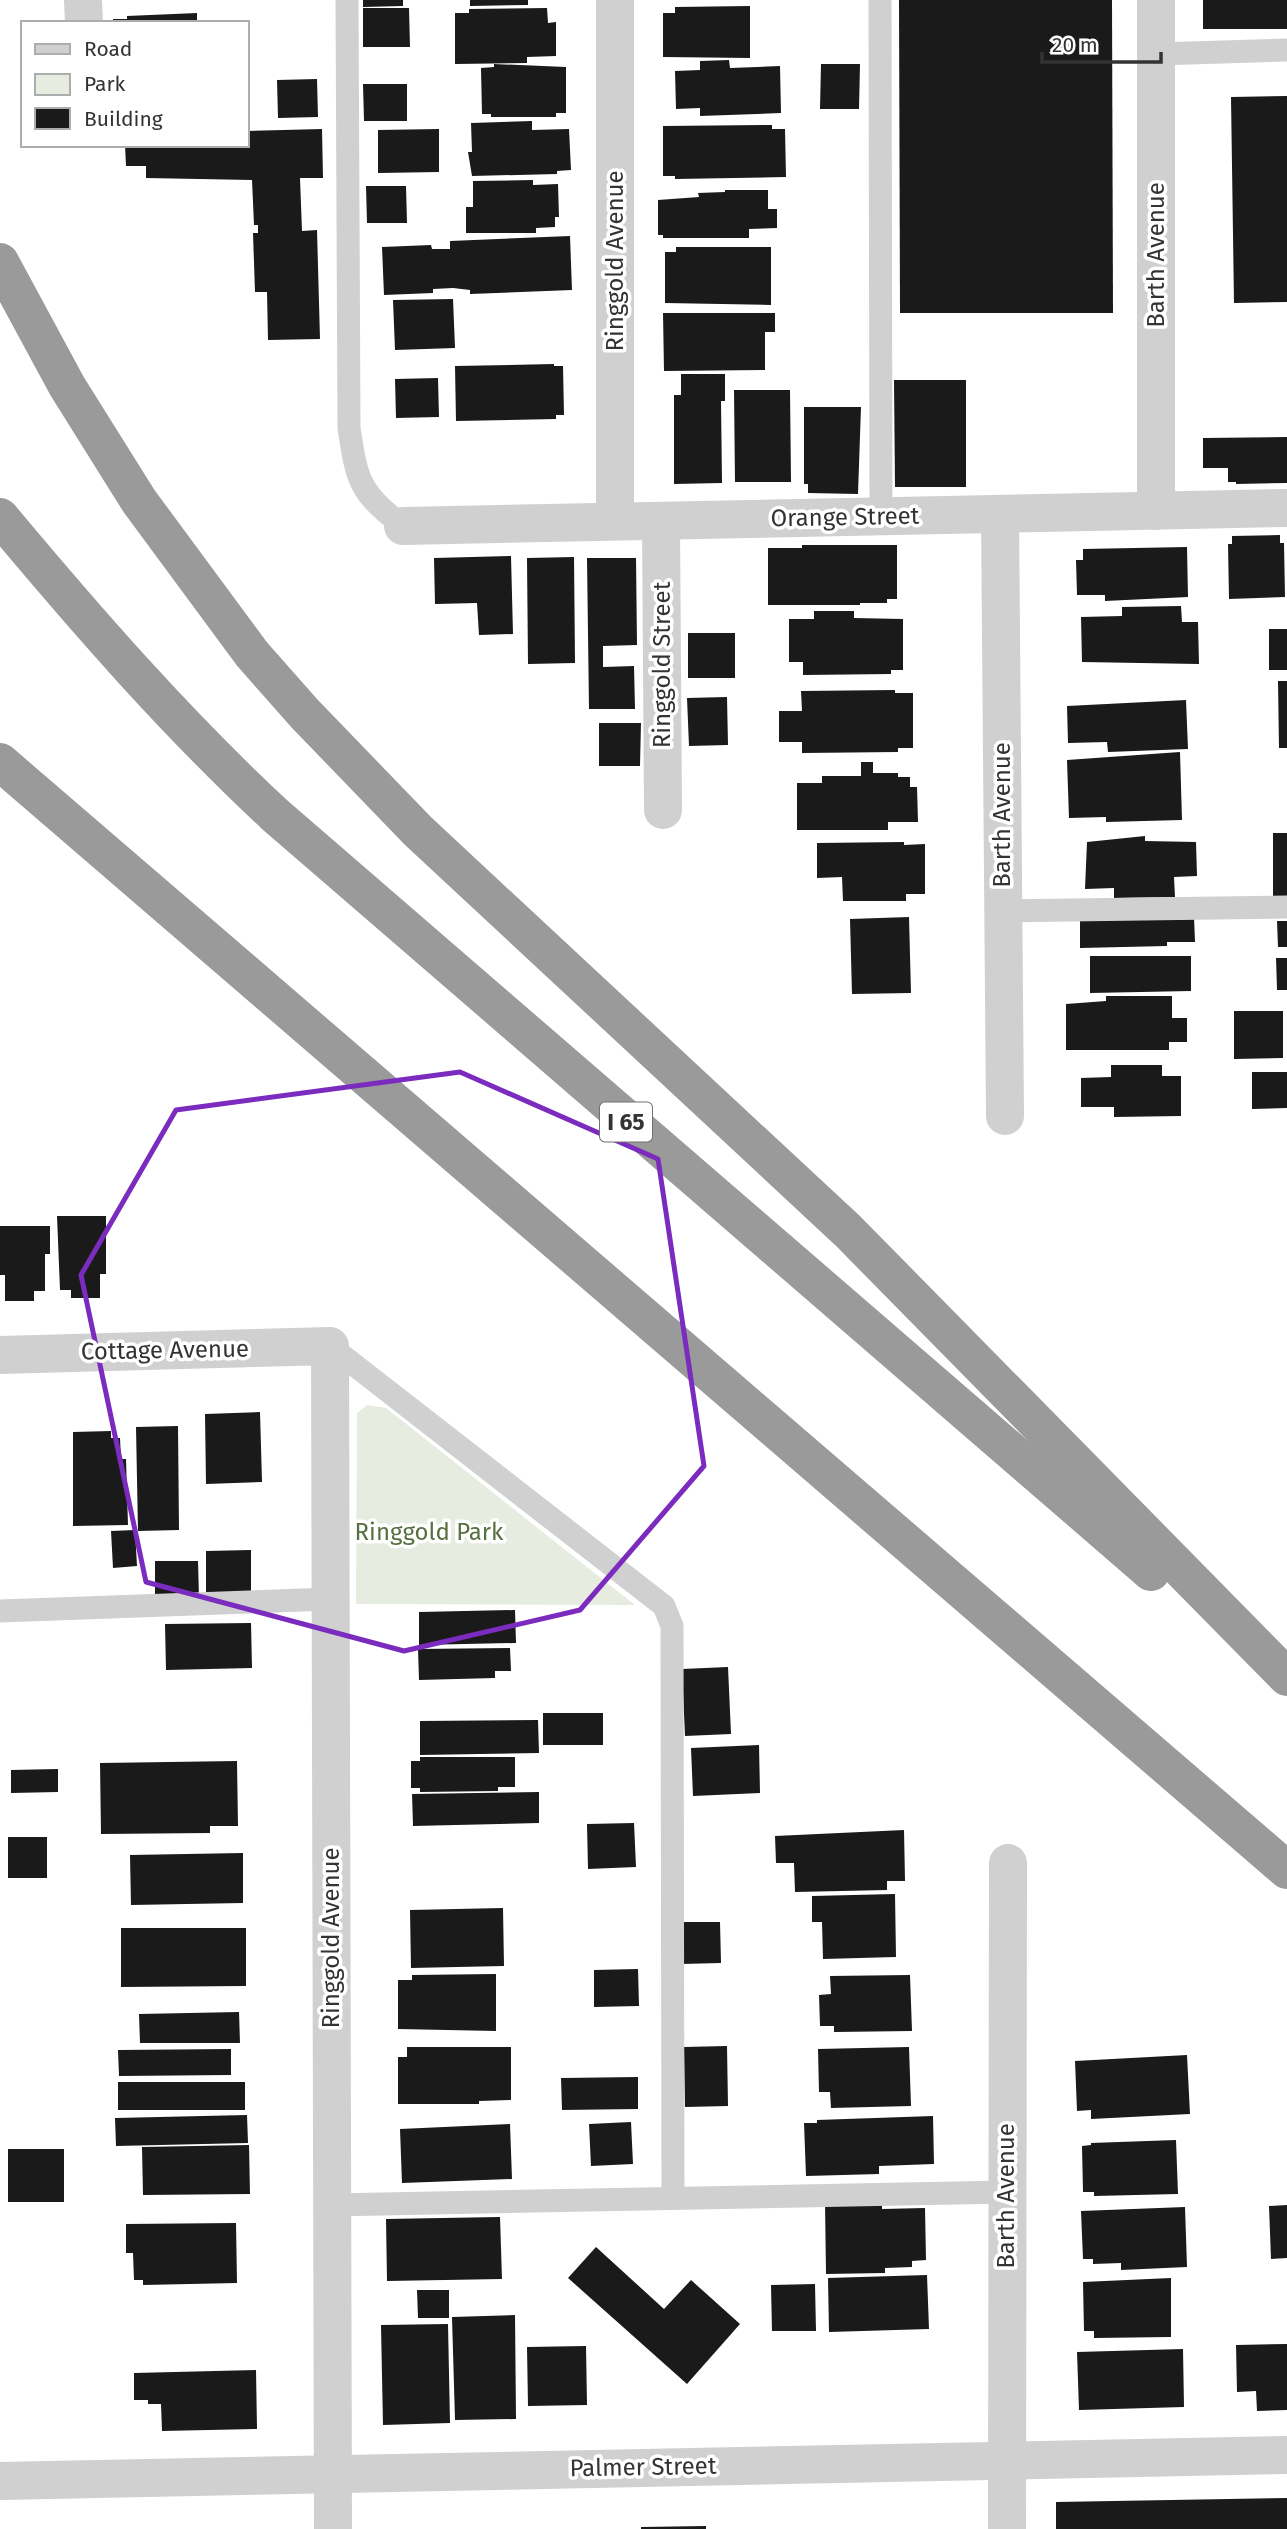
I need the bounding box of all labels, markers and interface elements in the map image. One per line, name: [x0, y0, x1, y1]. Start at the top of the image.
legend: [21, 21, 248, 147]
scale bar: [1042, 21, 1161, 65]
text: 20 m: [1052, 32, 1098, 58]
text: Road: [84, 36, 132, 62]
text: Park: [84, 71, 126, 97]
text: Building: [84, 106, 163, 132]
street label: Ringgold Avenue: [601, 170, 629, 352]
street label: Barth Avenue: [1142, 182, 1170, 328]
street label: Orange Street: [770, 502, 920, 532]
street label: Ringgold Street: [648, 581, 676, 748]
street label: Barth Avenue: [988, 742, 1016, 888]
road number: I 65: [600, 1102, 652, 1142]
street label: Cottage Avenue: [81, 1335, 249, 1365]
park label: Ringgold Park: [355, 1518, 504, 1546]
street label: Ringgold Avenue: [317, 1847, 345, 2029]
street label: Barth Avenue: [992, 2123, 1020, 2269]
street label: Palmer Street: [569, 2452, 717, 2482]

